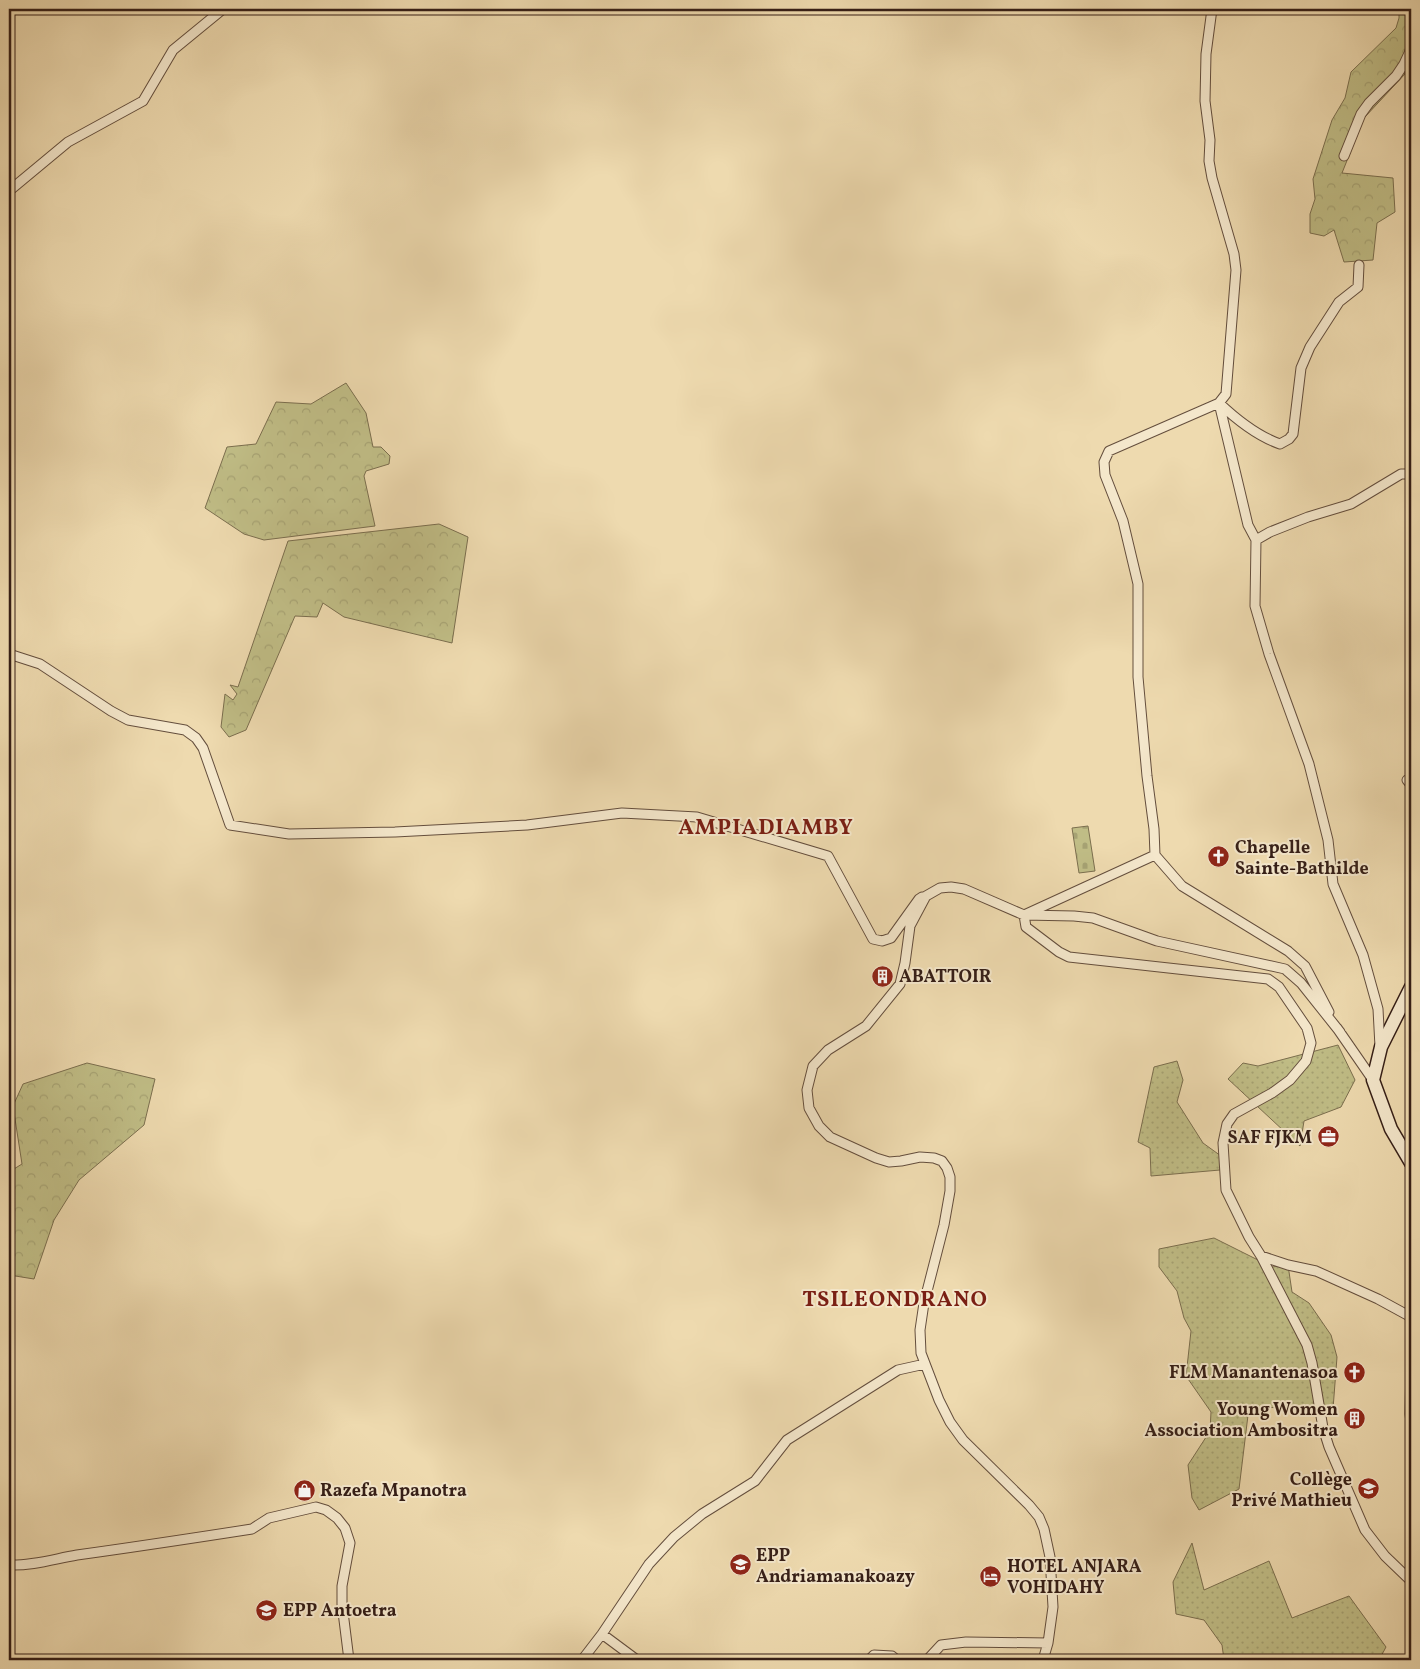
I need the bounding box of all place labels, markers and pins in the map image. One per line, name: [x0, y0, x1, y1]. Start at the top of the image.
place label: Chapelle Sainte-Bathilde: [1235, 836, 1369, 882]
church icon: Chapelle Sainte-Bathilde: [1207, 845, 1231, 869]
building icon: ABATTOIR: [871, 964, 895, 988]
place label: ABATTOIR: [899, 965, 992, 990]
office icon: SAF FJKM: [1316, 1125, 1340, 1149]
place label: SAF FJKM: [1227, 1126, 1312, 1151]
church icon: FLM Manantenasoa: [1342, 1360, 1366, 1384]
place label: FLM Manantenasoa: [1169, 1361, 1338, 1386]
place label: Young Women Association Ambositra: [1145, 1398, 1338, 1444]
building icon: Young Women Association Ambositra: [1342, 1407, 1366, 1431]
place label: Collège Privé Mathieu: [1231, 1468, 1352, 1514]
school or university icon: Collège Privé Mathieu: [1356, 1477, 1380, 1501]
shop icon: Razefa Mpanotra: [292, 1478, 316, 1502]
place label: Razefa Mpanotra: [320, 1479, 467, 1504]
place label: EPP Andriamanakoazy: [756, 1544, 915, 1590]
school or university icon: EPP Andriamanakoazy: [728, 1553, 752, 1577]
place label: HOTEL ANJARA VOHIDAHY: [1007, 1555, 1142, 1601]
hotel icon: HOTEL ANJARA VOHIDAHY: [979, 1564, 1003, 1588]
school or university icon: EPP Antoetra: [255, 1598, 279, 1622]
place label: EPP Antoetra: [283, 1599, 397, 1624]

